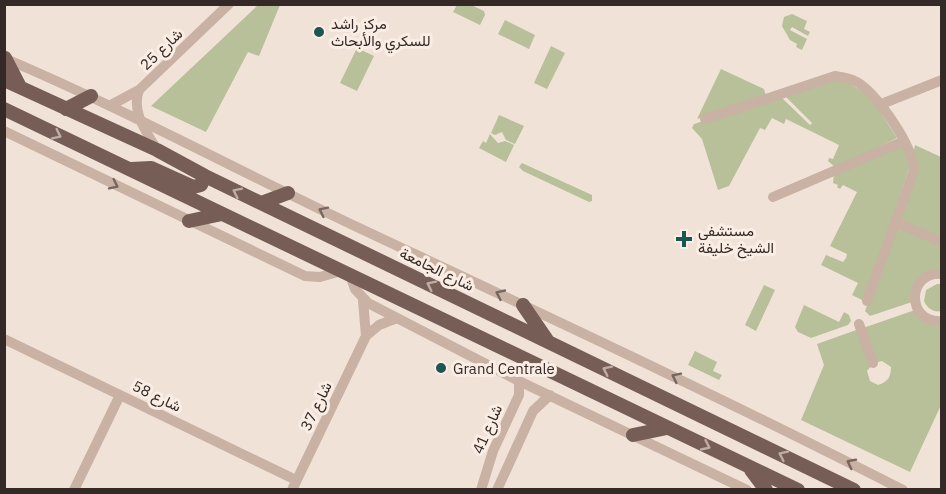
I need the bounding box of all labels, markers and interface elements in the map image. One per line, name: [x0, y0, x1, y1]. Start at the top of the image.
place label: مركز راشد للسكري والأبحاث: [331, 14, 431, 54]
street label: شارع 25: [136, 24, 188, 75]
marker: مركز راشد للسكري والأبحاث: [312, 25, 326, 39]
one-way arrow: [51, 127, 62, 139]
one-way arrow: [107, 177, 118, 189]
one-way arrow: [232, 187, 243, 199]
one-way arrow: [319, 206, 330, 218]
place label: مستشفى الشيخ خليفة: [698, 221, 774, 259]
marker: مستشفى الشيخ خليفة: [675, 230, 693, 248]
street label: شارع الجامعة: [396, 243, 477, 297]
one-way arrow: [427, 281, 438, 292]
one-way arrow: [495, 289, 506, 301]
place label: Grand Centrale: [453, 359, 555, 378]
marker: Grand Centrale: [434, 361, 448, 375]
one-way arrow: [603, 365, 614, 377]
one-way arrow: [672, 373, 683, 384]
street label: شارع 58: [129, 376, 185, 418]
street label: شارع 37: [296, 378, 338, 434]
street label: شارع 41: [468, 401, 508, 457]
one-way arrow: [700, 438, 711, 450]
one-way arrow: [778, 450, 789, 462]
one-way arrow: [847, 459, 858, 470]

